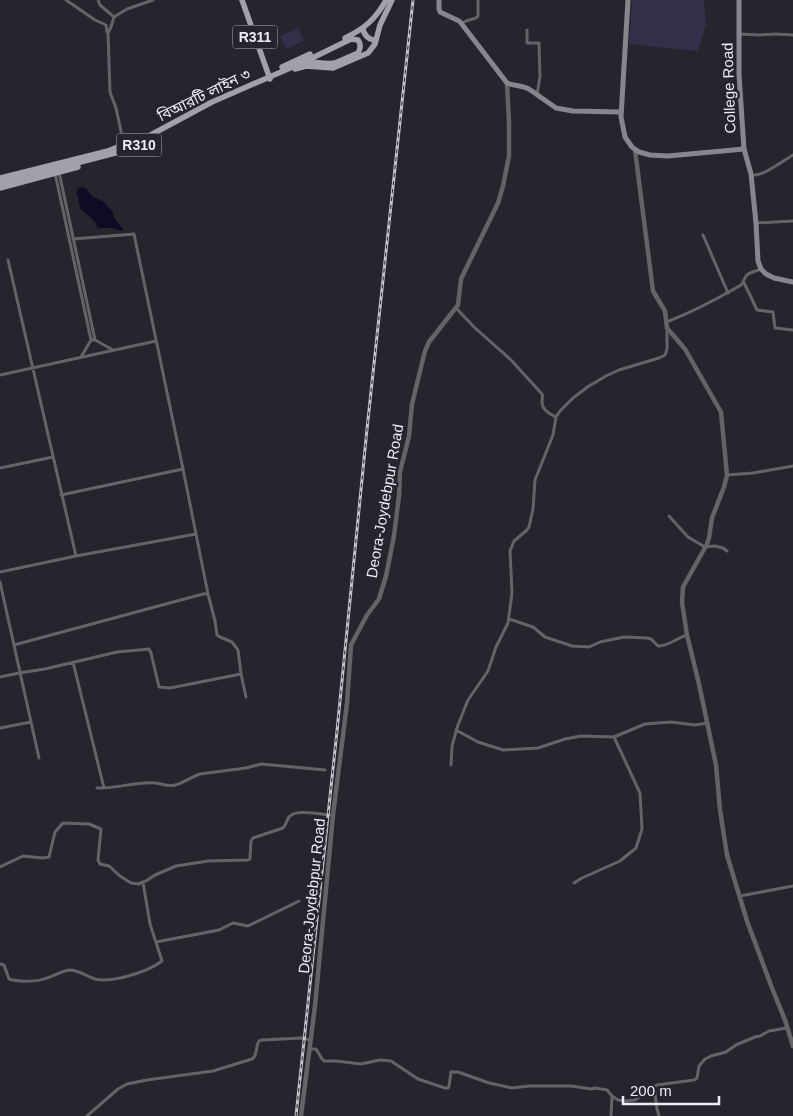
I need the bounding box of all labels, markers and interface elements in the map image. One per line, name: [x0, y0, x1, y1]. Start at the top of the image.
road number: R311: [232, 26, 278, 48]
street label: College Road: [718, 42, 739, 134]
street label: বিআরটি লাইন ৩: [154, 65, 253, 125]
road number: R310: [116, 134, 162, 156]
street label: Deora-Joydebpur Road: [363, 423, 406, 579]
street label: Deora-Joydebpur Road: [295, 818, 328, 974]
scale bar: [623, 1074, 719, 1106]
text: 200 m: [630, 1082, 672, 1099]

